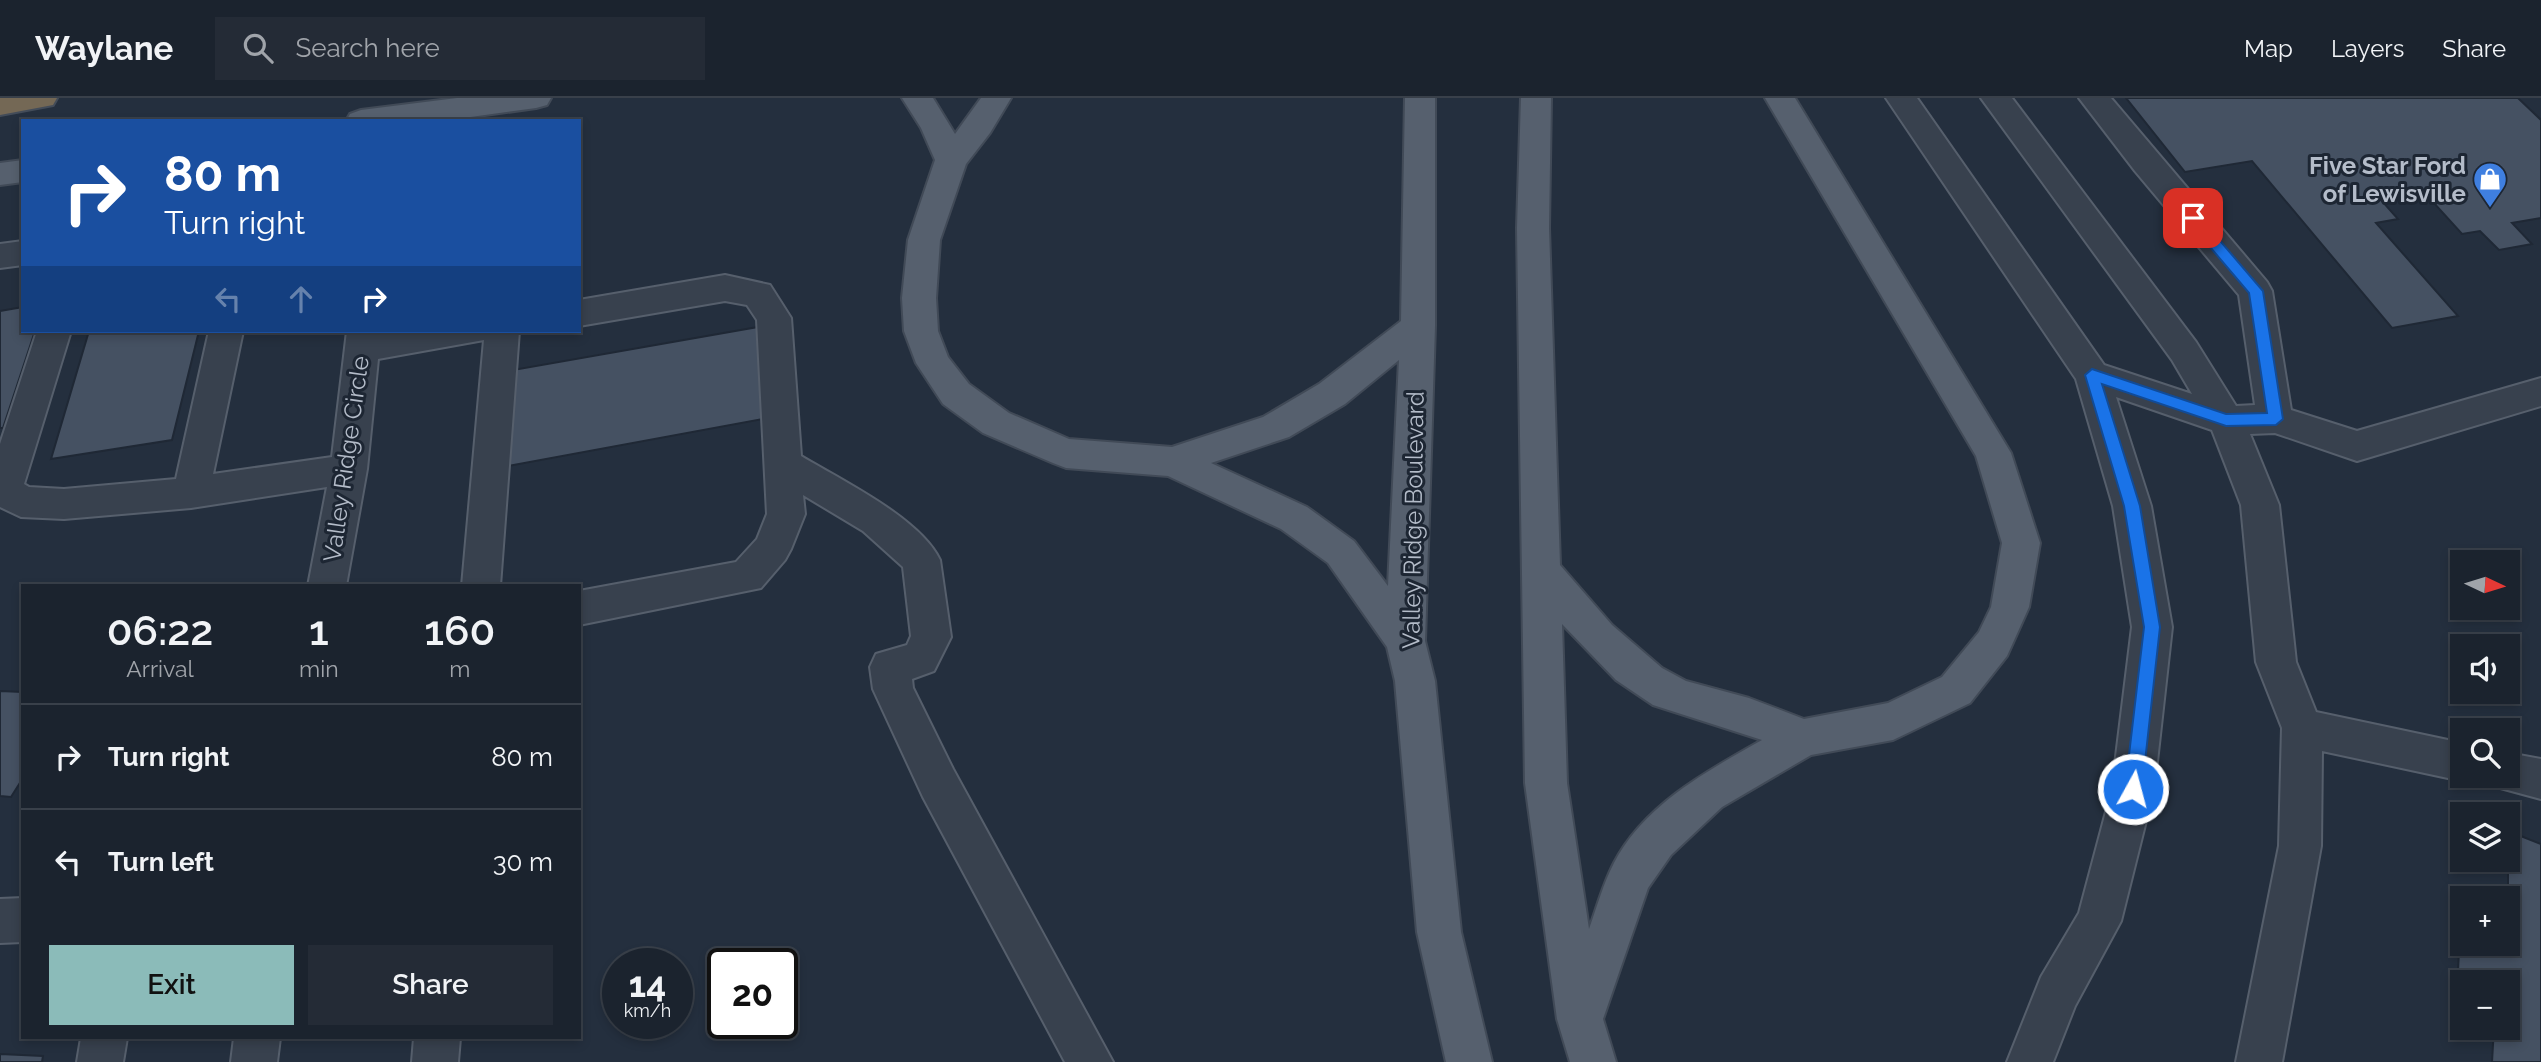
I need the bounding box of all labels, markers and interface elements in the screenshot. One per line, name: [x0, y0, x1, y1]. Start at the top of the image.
search box: [215, 17, 705, 80]
text: Waylane: [35, 29, 173, 68]
icon: search: [239, 29, 277, 67]
text: Search here: [295, 33, 440, 63]
text: Map: [2244, 34, 2293, 63]
text: Layers: [2331, 34, 2404, 63]
text: Share: [2442, 34, 2506, 63]
text: 80 m: [164, 145, 281, 202]
icon: right: [49, 147, 140, 238]
place label: Five Star Ford of Lewisville: [2309, 151, 2466, 208]
shop icon: Five Star Ford of Lewisville: [2471, 160, 2509, 209]
pin: [2163, 188, 2223, 248]
icon: arrive: [2174, 199, 2212, 237]
text: Turn right: [164, 204, 305, 241]
icon: left: [209, 280, 247, 318]
icon: ahead: [282, 280, 320, 318]
icon: right: [355, 280, 393, 318]
street label: Valley Ridge Circle: [317, 354, 375, 564]
street label: Valley Ridge Boulevard: [1396, 391, 1430, 649]
north arrow: [2450, 550, 2520, 620]
map controls: [2450, 550, 2520, 1040]
text: 06:22: [107, 606, 213, 655]
text: 1: [309, 606, 329, 655]
text: 160: [424, 606, 495, 655]
button: sound: [2450, 634, 2520, 704]
text: Arrival: [126, 655, 194, 682]
text: min: [299, 655, 339, 682]
text: m: [449, 655, 470, 682]
button: search: [2450, 718, 2520, 788]
icon: right: [49, 738, 87, 776]
text: Turn right: [108, 742, 229, 772]
text: 80 m: [491, 742, 553, 772]
position arrow: [2096, 752, 2170, 826]
button: layers: [2450, 802, 2520, 872]
icon: left: [49, 843, 87, 881]
text: Turn left: [108, 847, 214, 877]
text: 30 m: [493, 847, 553, 877]
button: +: [2450, 886, 2520, 956]
button: Exit: [49, 945, 294, 1025]
button: Share: [308, 945, 553, 1025]
speed limit sign: 20: [707, 948, 798, 1039]
text: 14: [629, 964, 666, 1005]
button: −: [2450, 970, 2520, 1040]
text: km/h: [624, 1000, 671, 1021]

